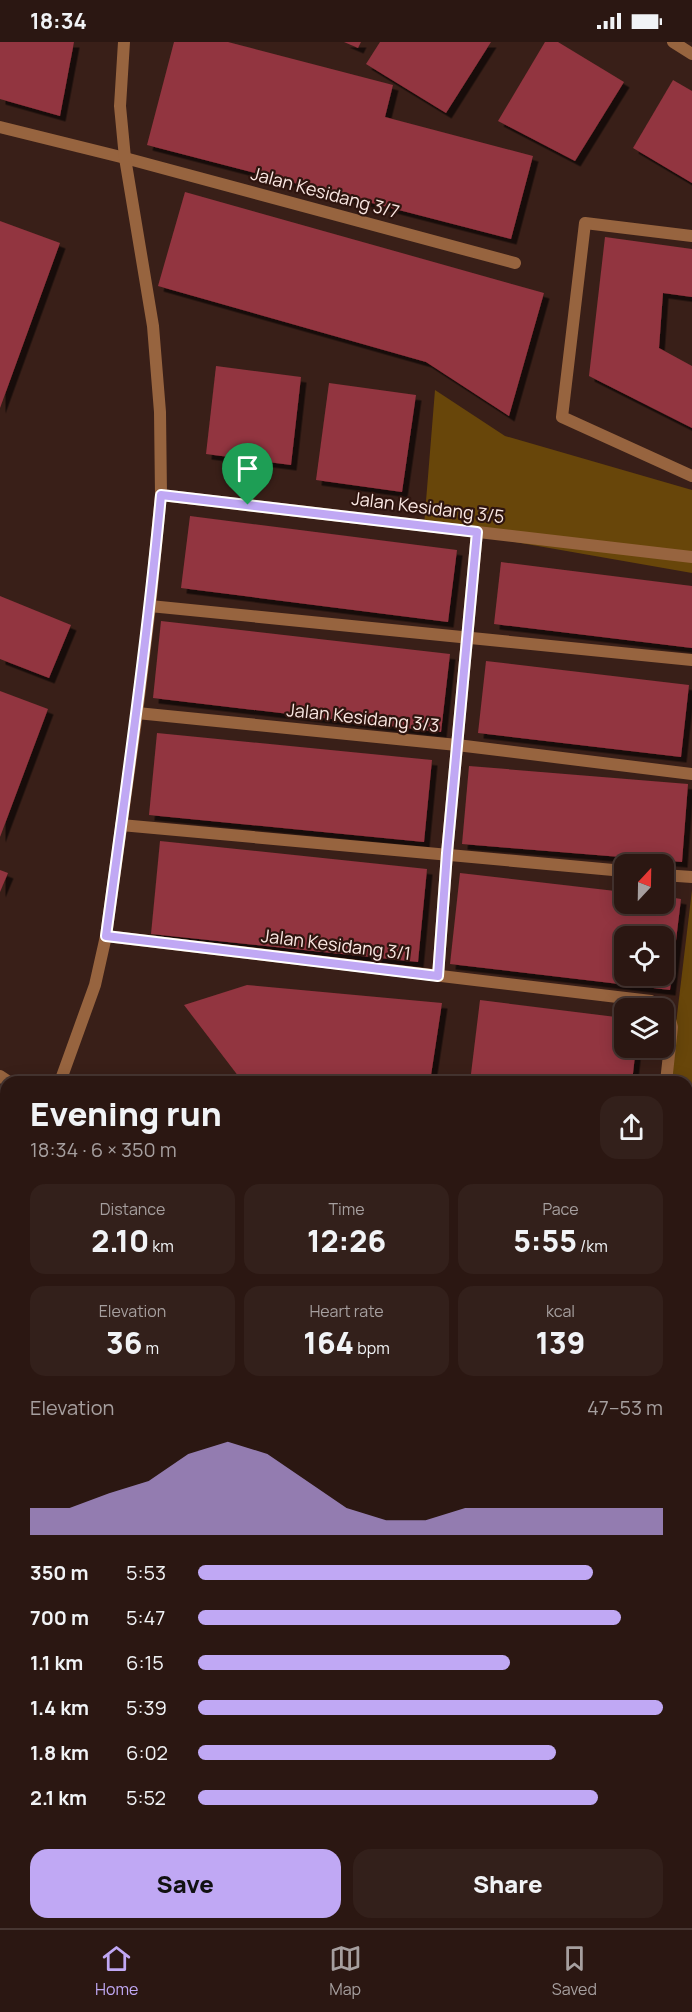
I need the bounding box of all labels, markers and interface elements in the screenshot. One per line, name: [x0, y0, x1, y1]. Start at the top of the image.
text: 18:34: [30, 6, 87, 36]
street label: Jalan Kesidang 3/7: [248, 161, 402, 223]
pin: [222, 443, 273, 505]
icon: arrive: [231, 452, 264, 485]
street label: Jalan Kesidang 3/5: [350, 486, 506, 528]
street label: Jalan Kesidang 3/3: [286, 697, 441, 737]
north arrow: [614, 854, 674, 914]
map controls: [614, 854, 674, 1058]
street label: Jalan Kesidang 3/1: [260, 923, 412, 965]
button: locate: [614, 926, 674, 986]
button: layers: [614, 998, 674, 1058]
text: Evening run: [30, 1091, 222, 1136]
button: share: [600, 1096, 663, 1159]
text: 18:34 · 6 × 350 m: [30, 1136, 177, 1163]
text: Distance: [100, 1198, 165, 1220]
text: Time: [328, 1198, 365, 1220]
text: Pace: [542, 1198, 579, 1220]
text: 2.10: [91, 1220, 149, 1261]
text: 12:26: [307, 1220, 386, 1261]
text: 5:55: [513, 1220, 577, 1261]
text: km: [149, 1235, 174, 1257]
text: /km: [577, 1235, 608, 1257]
text: Elevation: [99, 1300, 166, 1322]
text: Heart rate: [309, 1300, 384, 1322]
text: kcal: [546, 1300, 575, 1322]
text: 36: [106, 1322, 142, 1363]
text: 164: [303, 1322, 354, 1363]
text: 139: [535, 1322, 586, 1363]
text: m: [142, 1337, 159, 1359]
text: bpm: [354, 1337, 390, 1359]
text: Elevation: [30, 1394, 114, 1421]
text: 47–53 m: [587, 1394, 663, 1421]
text: 350 m: [30, 1559, 89, 1586]
text: 5:53: [126, 1559, 166, 1586]
text: 700 m: [30, 1604, 89, 1631]
text: 5:47: [126, 1604, 165, 1631]
text: 1.1 km: [30, 1649, 83, 1676]
text: 6:15: [126, 1649, 164, 1676]
text: 1.4 km: [30, 1694, 89, 1721]
text: 5:39: [126, 1694, 167, 1721]
text: 1.8 km: [30, 1739, 89, 1766]
text: 6:02: [126, 1739, 168, 1766]
text: 2.1 km: [30, 1784, 87, 1811]
text: 5:52: [126, 1784, 166, 1811]
button: Save: [30, 1849, 341, 1918]
button: Share: [353, 1849, 663, 1918]
tab: Home: [95, 1942, 138, 2000]
tab: Map: [329, 1942, 362, 2000]
tab: Saved: [552, 1942, 597, 2000]

